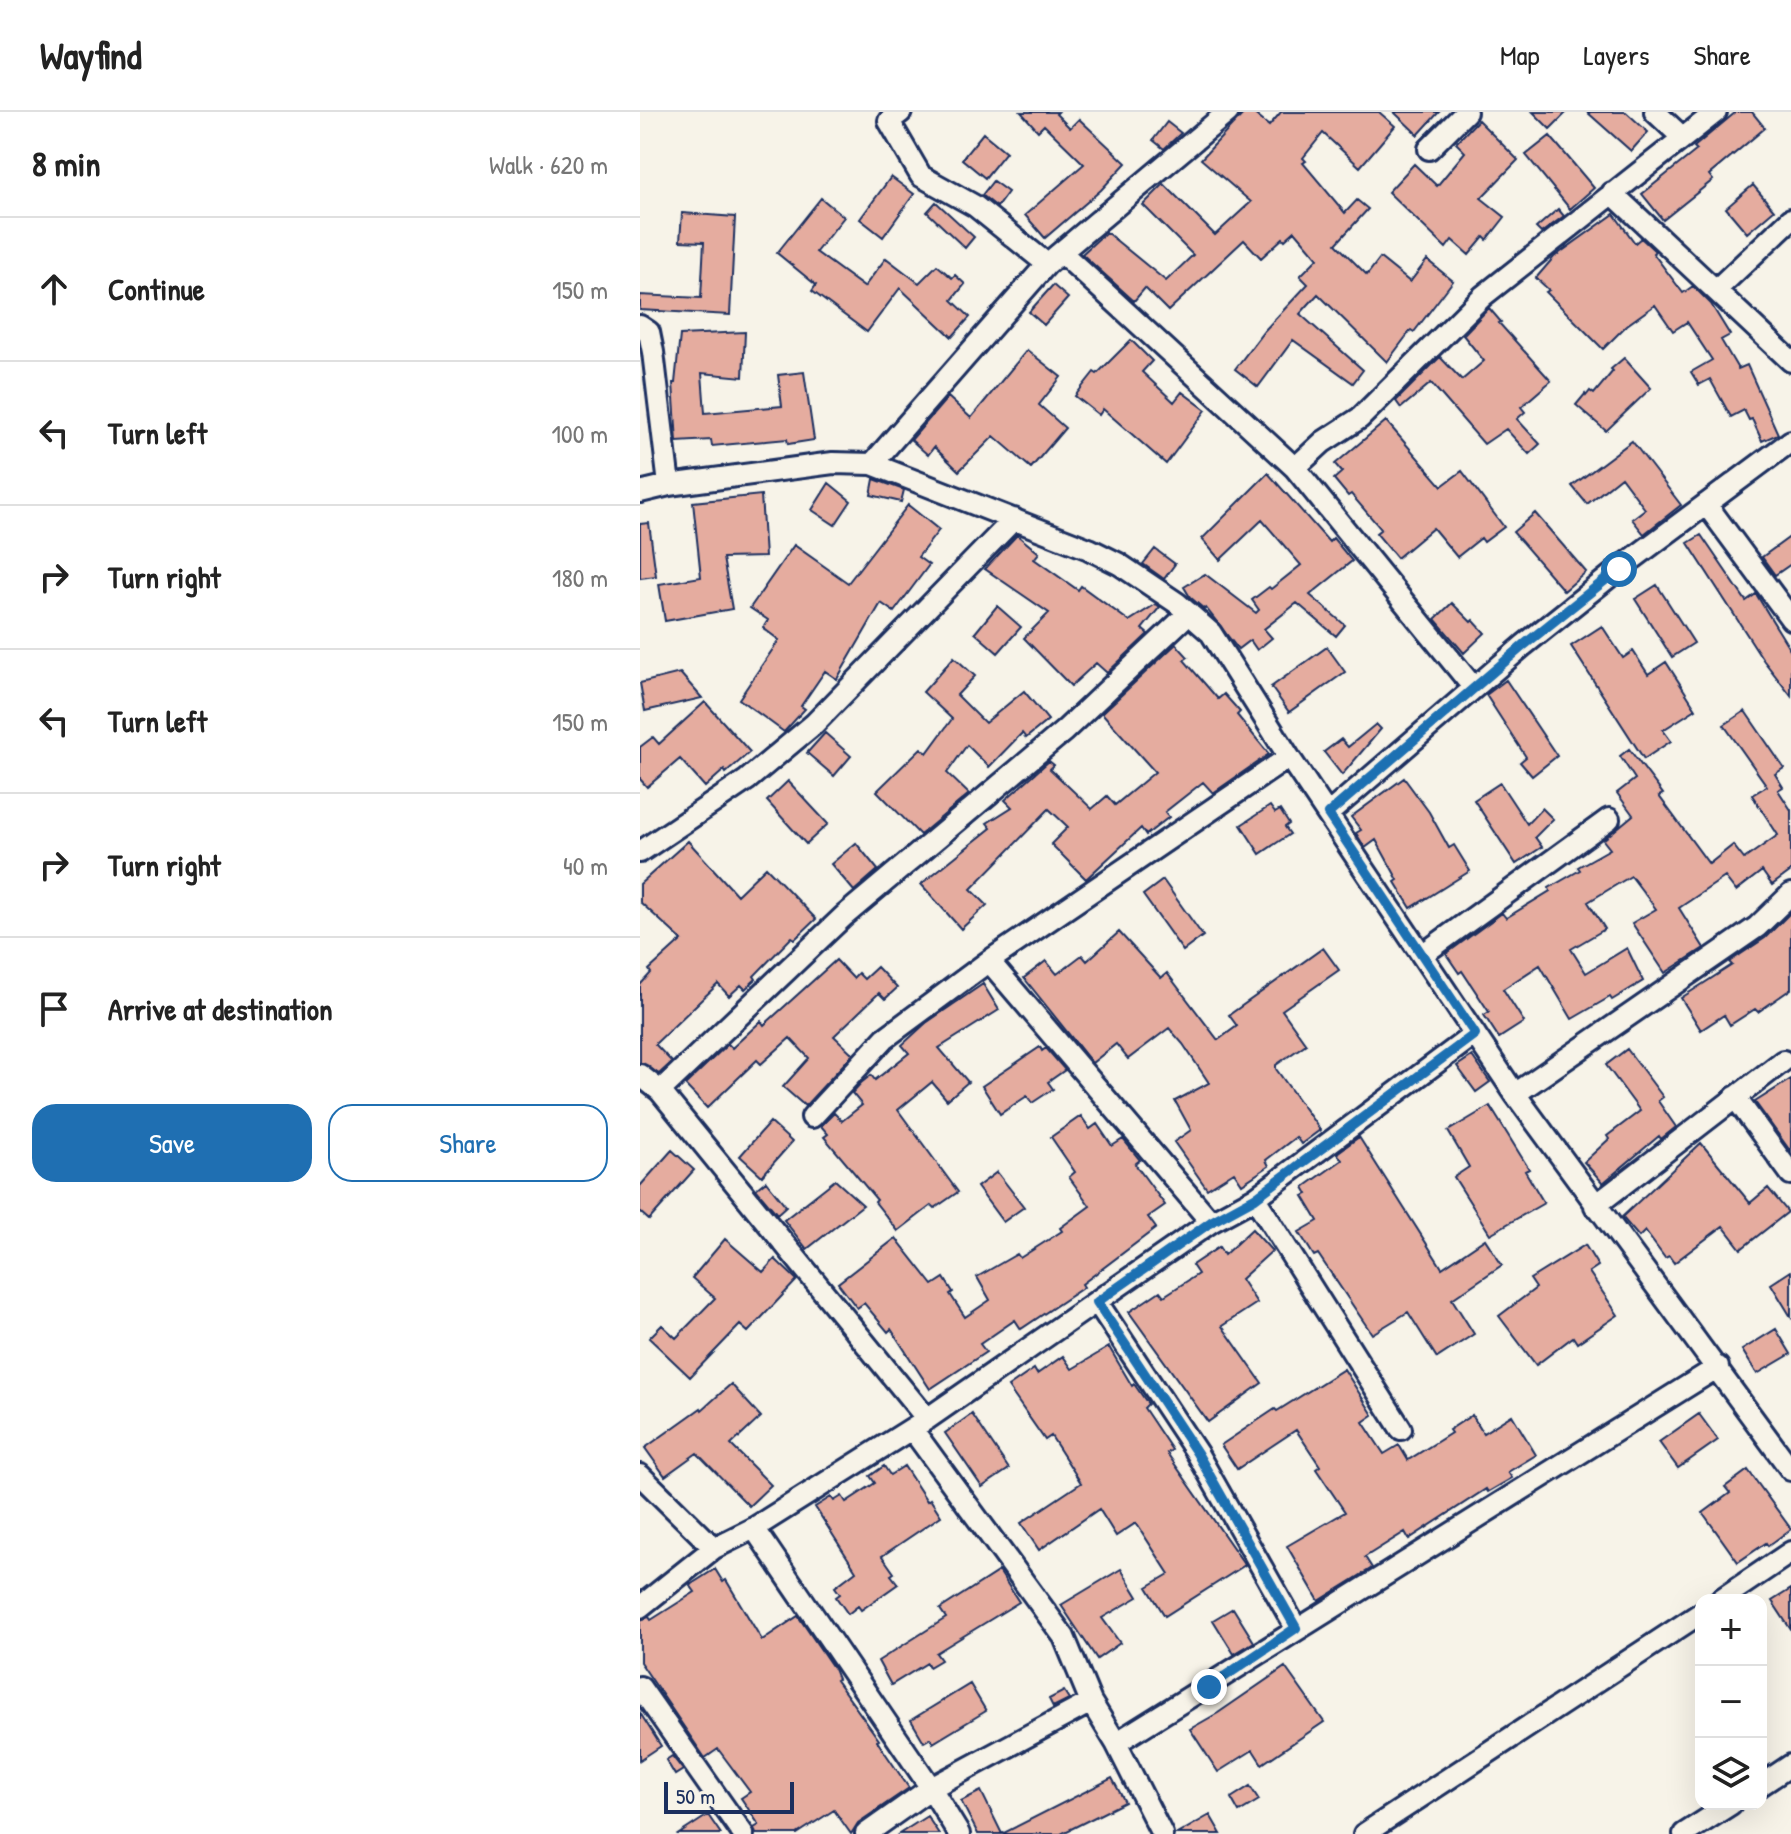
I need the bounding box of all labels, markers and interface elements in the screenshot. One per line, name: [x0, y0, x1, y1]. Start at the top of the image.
text: Wayfind: [40, 29, 142, 81]
text: Map: [1500, 36, 1540, 74]
text: Layers: [1584, 36, 1649, 74]
text: Share: [1693, 36, 1751, 74]
text: 8 min: [32, 141, 101, 187]
text: Walk · 620 m: [489, 147, 608, 182]
icon: ahead: [32, 267, 76, 311]
text: Continue: [108, 269, 205, 309]
text: 150 m: [552, 272, 608, 307]
icon: left: [32, 411, 76, 455]
text: Turn left: [108, 413, 207, 453]
text: 100 m: [552, 416, 608, 451]
route start: [1601, 551, 1637, 587]
icon: right: [32, 555, 76, 599]
text: Turn right: [108, 557, 221, 597]
text: 180 m: [552, 560, 608, 595]
icon: left: [32, 699, 76, 743]
text: Turn left: [108, 701, 207, 741]
text: 150 m: [552, 704, 608, 739]
icon: right: [32, 843, 76, 887]
text: Turn right: [108, 845, 221, 885]
text: 40 m: [563, 848, 608, 883]
icon: arrive: [32, 987, 76, 1031]
text: Arrive at destination: [108, 989, 333, 1029]
button: Save: [32, 1104, 312, 1182]
button: Share: [328, 1104, 608, 1182]
map controls: [1695, 1594, 1767, 1810]
button: +: [1695, 1594, 1767, 1666]
button: −: [1695, 1666, 1767, 1738]
route end: [1191, 1669, 1227, 1705]
button: layers: [1695, 1738, 1767, 1810]
scale bar: [664, 1778, 794, 1814]
text: 50 m: [676, 1781, 715, 1811]

